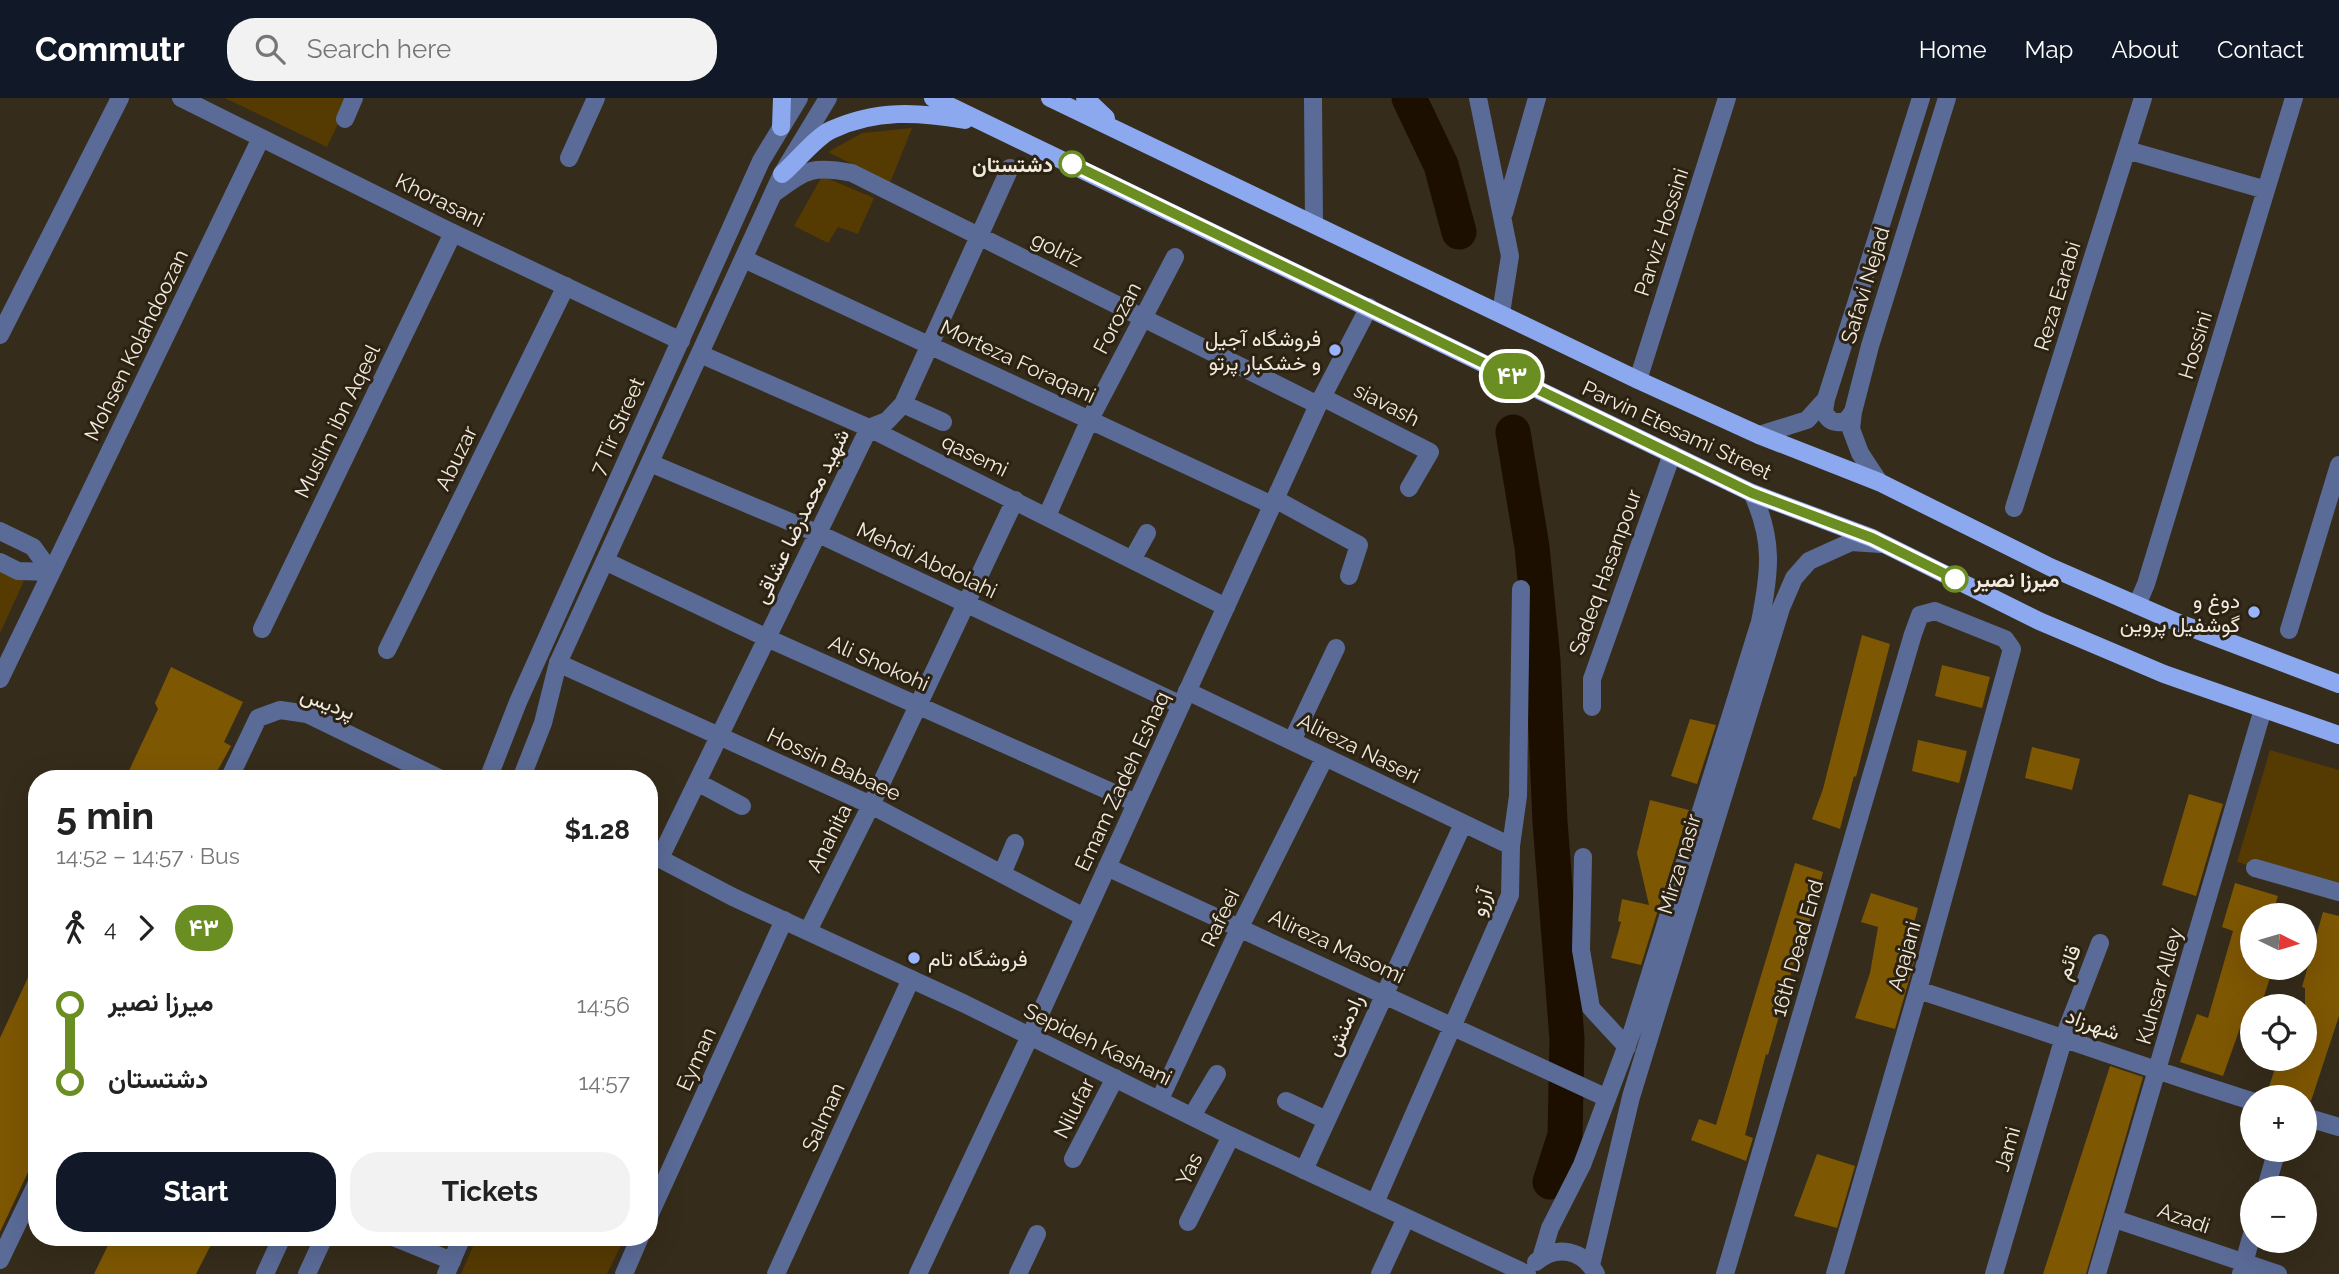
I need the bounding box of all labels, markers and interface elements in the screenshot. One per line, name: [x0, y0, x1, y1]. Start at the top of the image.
search box: [227, 18, 717, 81]
text: Commutr: [35, 30, 185, 69]
icon: search: [251, 30, 289, 68]
text: Search here: [307, 34, 451, 64]
text: Home: [1919, 35, 1987, 64]
text: Map: [2025, 35, 2073, 64]
text: About: [2111, 35, 2179, 64]
text: Contact: [2217, 35, 2304, 64]
marker: دشتستان: [1059, 151, 1085, 177]
place label: دشتستان: [972, 152, 1053, 177]
street label: Parviz Hossini: [1629, 165, 1693, 299]
street label: Khorasani: [392, 168, 488, 232]
street label: Safavi Nejad: [1835, 224, 1895, 346]
street label: golriz: [1027, 226, 1087, 272]
street label: Reza Earabi: [2029, 238, 2085, 354]
street label: Mohsen Kolahdoozan: [79, 245, 193, 445]
street label: Forozan: [1088, 278, 1146, 358]
street label: Hossini: [2173, 308, 2217, 382]
street label: Morteza Foraqani: [936, 314, 1100, 408]
place label: فروشگاه آجیل و خشکبار پرتو: [1205, 326, 1321, 377]
street label: Muslim ibn Aqeel: [289, 340, 385, 502]
marker: فروشگاه آجیل و خشکبار پرتو: [1327, 342, 1343, 358]
line badge: ۴۳: [1480, 353, 1544, 399]
text: ۴۳: [1497, 361, 1527, 390]
street label: 7 Tir Street: [584, 373, 650, 479]
street label: Parvin Etesami Street: [1578, 375, 1776, 485]
street label: siavash: [1350, 377, 1424, 431]
street label: Abuzar: [430, 421, 483, 494]
street label: شهید محمدرضا عشاقی: [748, 425, 855, 608]
street label: qasemi: [938, 428, 1012, 482]
street label: Sadeq Hasanpour: [1564, 485, 1647, 658]
street label: Mehdi Abdolahi: [853, 517, 1001, 603]
marker: میرزا نصیر: [1942, 566, 1968, 592]
place label: میرزا نصیر: [1973, 567, 2059, 593]
place label: دوغ و گوشفیل پروین: [2120, 588, 2240, 639]
marker: دوغ و گوشفیل پروین: [2246, 604, 2262, 620]
street label: Ali Shokohi: [825, 630, 933, 696]
street label: پردیس: [297, 681, 359, 727]
street label: Emam Zadeh Eshaq: [1069, 687, 1175, 875]
street label: Alireza Naseri: [1294, 708, 1424, 788]
street label: Hossin Babaee: [763, 722, 905, 806]
text: 5 min: [56, 793, 154, 838]
street label: Anahita: [801, 800, 857, 876]
street label: Mirza nasir: [1652, 810, 1706, 917]
text: $1.28: [564, 815, 630, 845]
text: 14:52 – 14:57 · Bus: [56, 842, 240, 869]
street label: 16th Dead End: [1765, 877, 1829, 1019]
street label: آرزو: [1465, 883, 1499, 919]
street label: Rafeei: [1195, 885, 1245, 951]
north arrow: [2240, 903, 2317, 980]
map controls: [2240, 903, 2317, 1253]
street label: Alireza Masomi: [1265, 904, 1409, 988]
icon: walk: [56, 909, 94, 947]
icon: forward: [127, 909, 165, 947]
text: ۴۳: [189, 913, 219, 942]
text: 4: [104, 914, 117, 941]
street label: Aqajani: [1882, 918, 1926, 994]
street label: Kuhsar Alley: [2130, 925, 2188, 1047]
street label: قائم: [2050, 941, 2088, 983]
place label: فروشگاه تام: [928, 946, 1028, 973]
marker: فروشگاه تام: [906, 950, 922, 966]
text: میرزا نصیر: [108, 987, 214, 1017]
street label: رادمنش: [1319, 990, 1370, 1060]
text: 14:56: [577, 991, 630, 1018]
button: locate: [2240, 994, 2317, 1071]
street label: Sepideh Kashani: [1020, 997, 1176, 1091]
street label: شهرزاد: [2062, 1003, 2123, 1046]
street label: Eyman: [671, 1023, 721, 1095]
text: دشتستان: [108, 1064, 208, 1094]
text: 14:57: [579, 1068, 630, 1095]
street label: Nilufar: [1048, 1073, 1100, 1142]
street label: Salman: [796, 1079, 850, 1155]
button: +: [2240, 1085, 2317, 1162]
street label: Jami: [1989, 1124, 2025, 1174]
street label: Yas: [1170, 1149, 1208, 1189]
button: Start: [56, 1152, 336, 1232]
button: Tickets: [350, 1152, 630, 1232]
button: −: [2240, 1176, 2317, 1253]
street label: Azadi: [2155, 1197, 2213, 1239]

